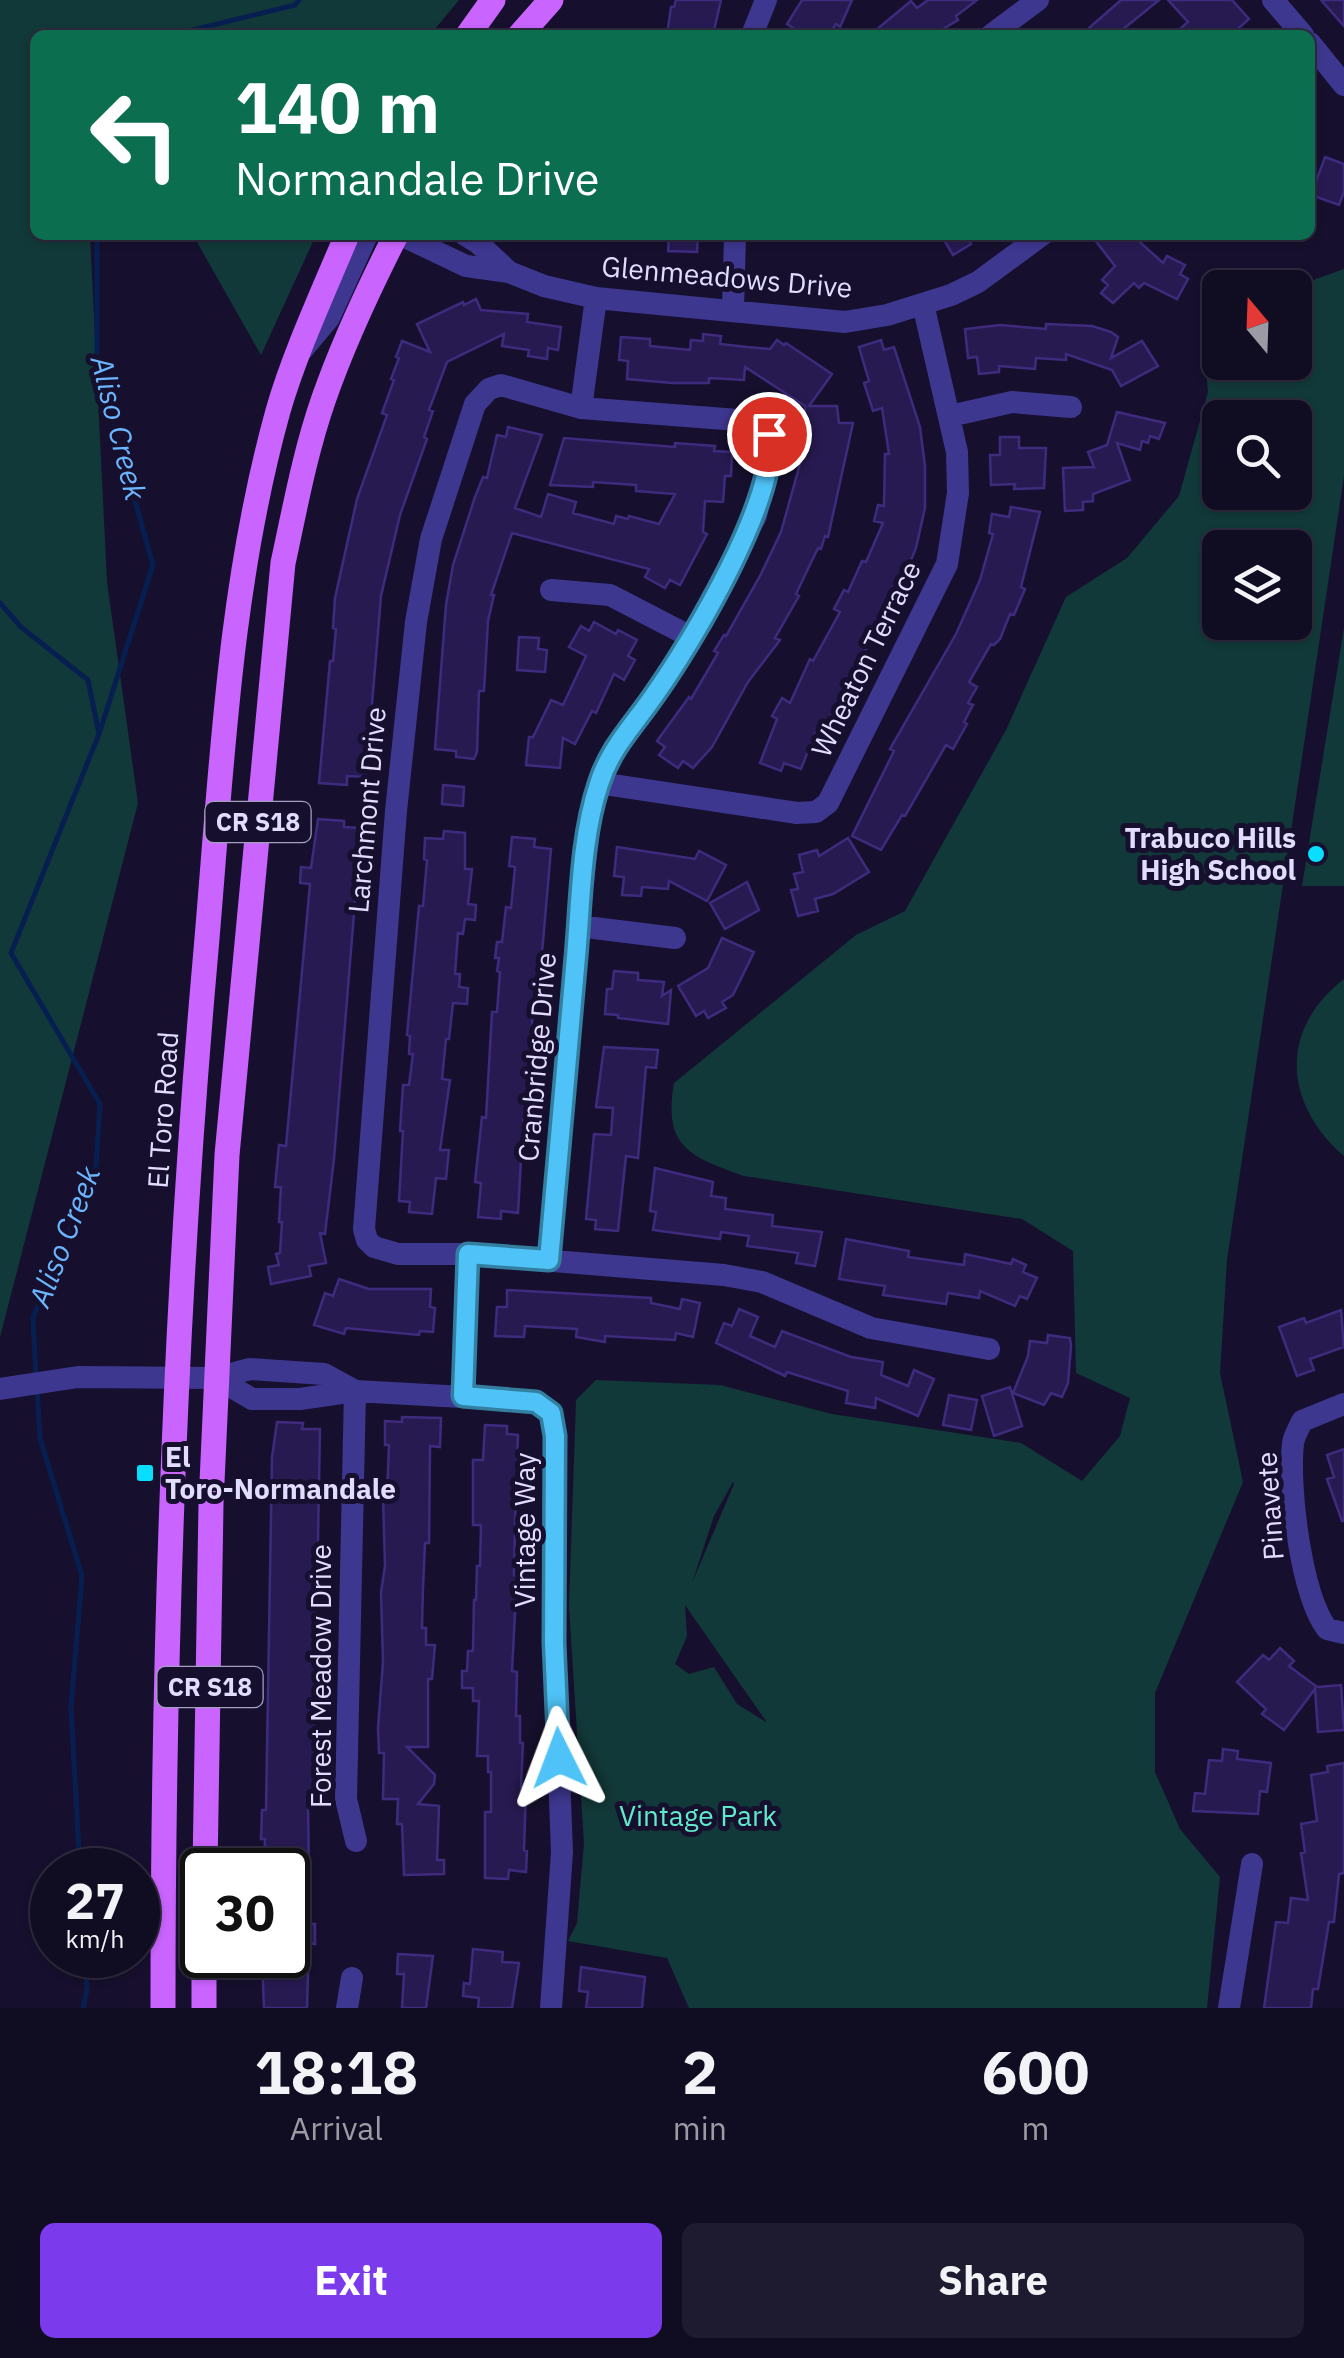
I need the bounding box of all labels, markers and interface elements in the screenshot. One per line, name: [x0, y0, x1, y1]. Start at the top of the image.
text: 140 m: [235, 61, 440, 152]
icon: left: [70, 70, 200, 200]
text: Normandale Drive: [235, 149, 600, 207]
street label: Glenmeadows Drive: [600, 247, 854, 306]
north arrow: [1202, 270, 1312, 380]
map controls: [1202, 270, 1312, 640]
water label: Aliso Creek: [82, 350, 156, 504]
pin: [727, 392, 812, 477]
button: search: [1202, 400, 1312, 510]
icon: arrive: [742, 407, 797, 462]
button: layers: [1202, 530, 1312, 640]
street label: Wheaton Terrace: [802, 555, 929, 763]
street label: Larchmont Drive: [339, 705, 394, 914]
road number: CR S18: [206, 802, 310, 842]
place label: Trabuco Hills High School: [1124, 819, 1296, 888]
marker: Trabuco Hills High School: [1305, 843, 1327, 865]
street label: Cranbridge Drive: [509, 951, 564, 1163]
street label: El Toro Road: [139, 1030, 186, 1190]
water label: Aliso Creek: [19, 1160, 108, 1313]
place label: El Toro-Normandale: [165, 1438, 396, 1507]
street label: Pinavete: [1247, 1451, 1292, 1562]
street label: Vintage Way: [506, 1453, 543, 1607]
marker: El Toro-Normandale: [134, 1462, 156, 1484]
street label: Forest Meadow Drive: [302, 1544, 339, 1808]
road number: CR S18: [158, 1667, 262, 1707]
position arrow: [507, 1706, 611, 1810]
park label: Vintage Park: [619, 1797, 777, 1834]
speed limit sign: 30: [180, 1848, 310, 1978]
text: 27: [65, 1868, 125, 1933]
text: km/h: [66, 1922, 124, 1955]
text: 18:18: [255, 2032, 418, 2111]
text: 2: [682, 2032, 718, 2111]
text: 600: [981, 2032, 1089, 2111]
text: Arrival: [290, 2107, 383, 2149]
text: min: [673, 2107, 727, 2149]
text: m: [1022, 2107, 1049, 2149]
button: Exit: [40, 2223, 662, 2338]
button: Share: [682, 2223, 1304, 2338]

